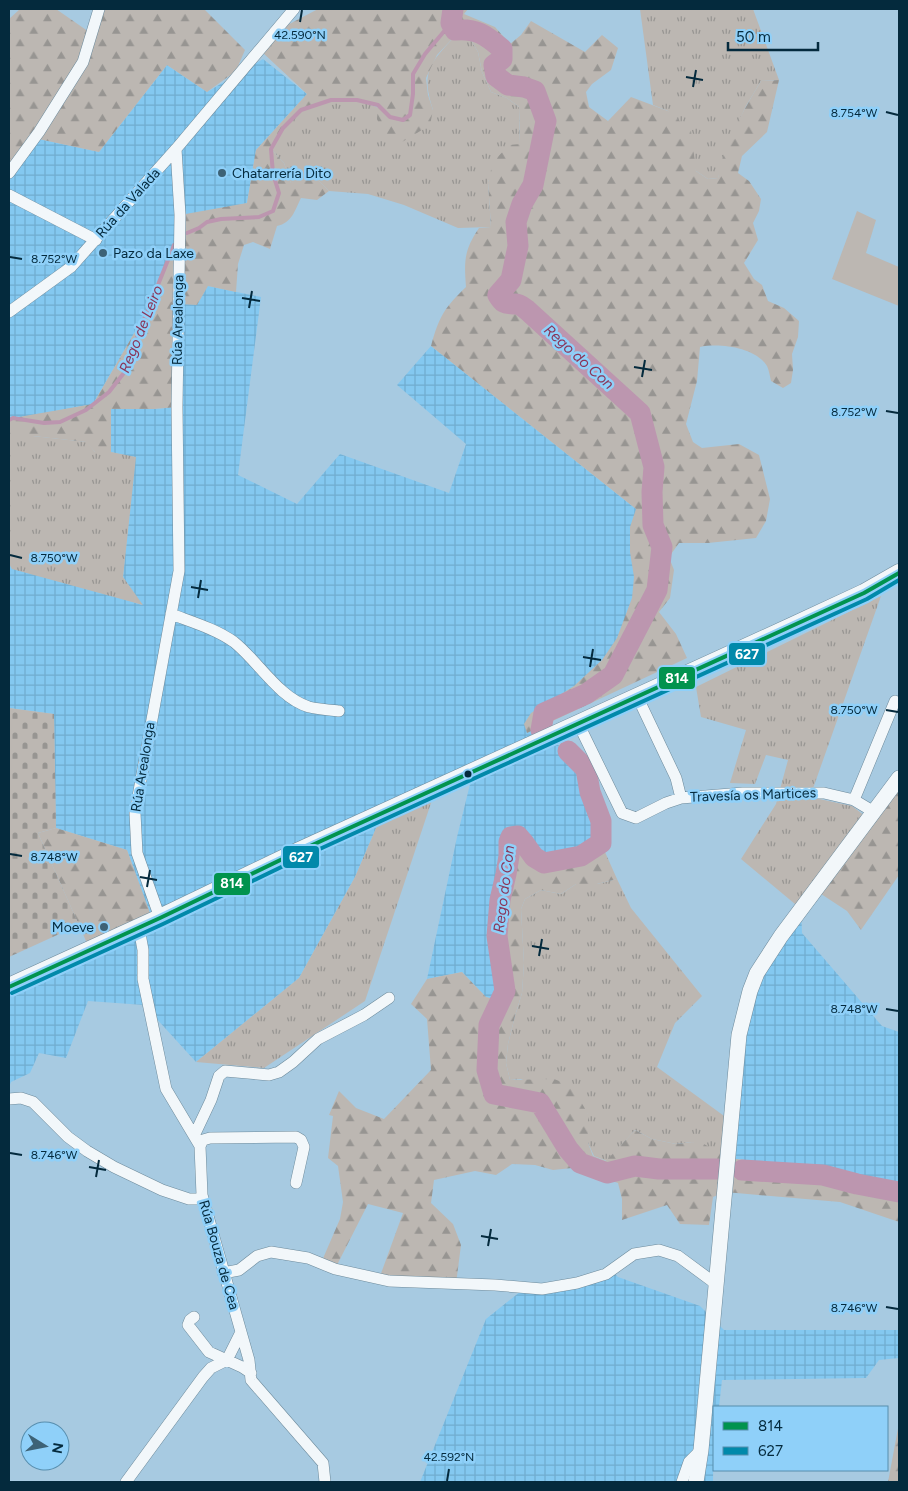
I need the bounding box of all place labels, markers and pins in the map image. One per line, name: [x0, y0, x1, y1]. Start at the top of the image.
place label: Chatarrería Dito: [232, 165, 331, 182]
marker: Chatarrería Dito: [216, 167, 228, 179]
place label: Pazo da Laxe: [113, 245, 194, 262]
marker: Pazo da Laxe: [97, 247, 109, 259]
unlabelled marker: [463, 769, 473, 779]
place label: Moeve: [52, 919, 94, 936]
marker: Moeve: [98, 921, 110, 933]

